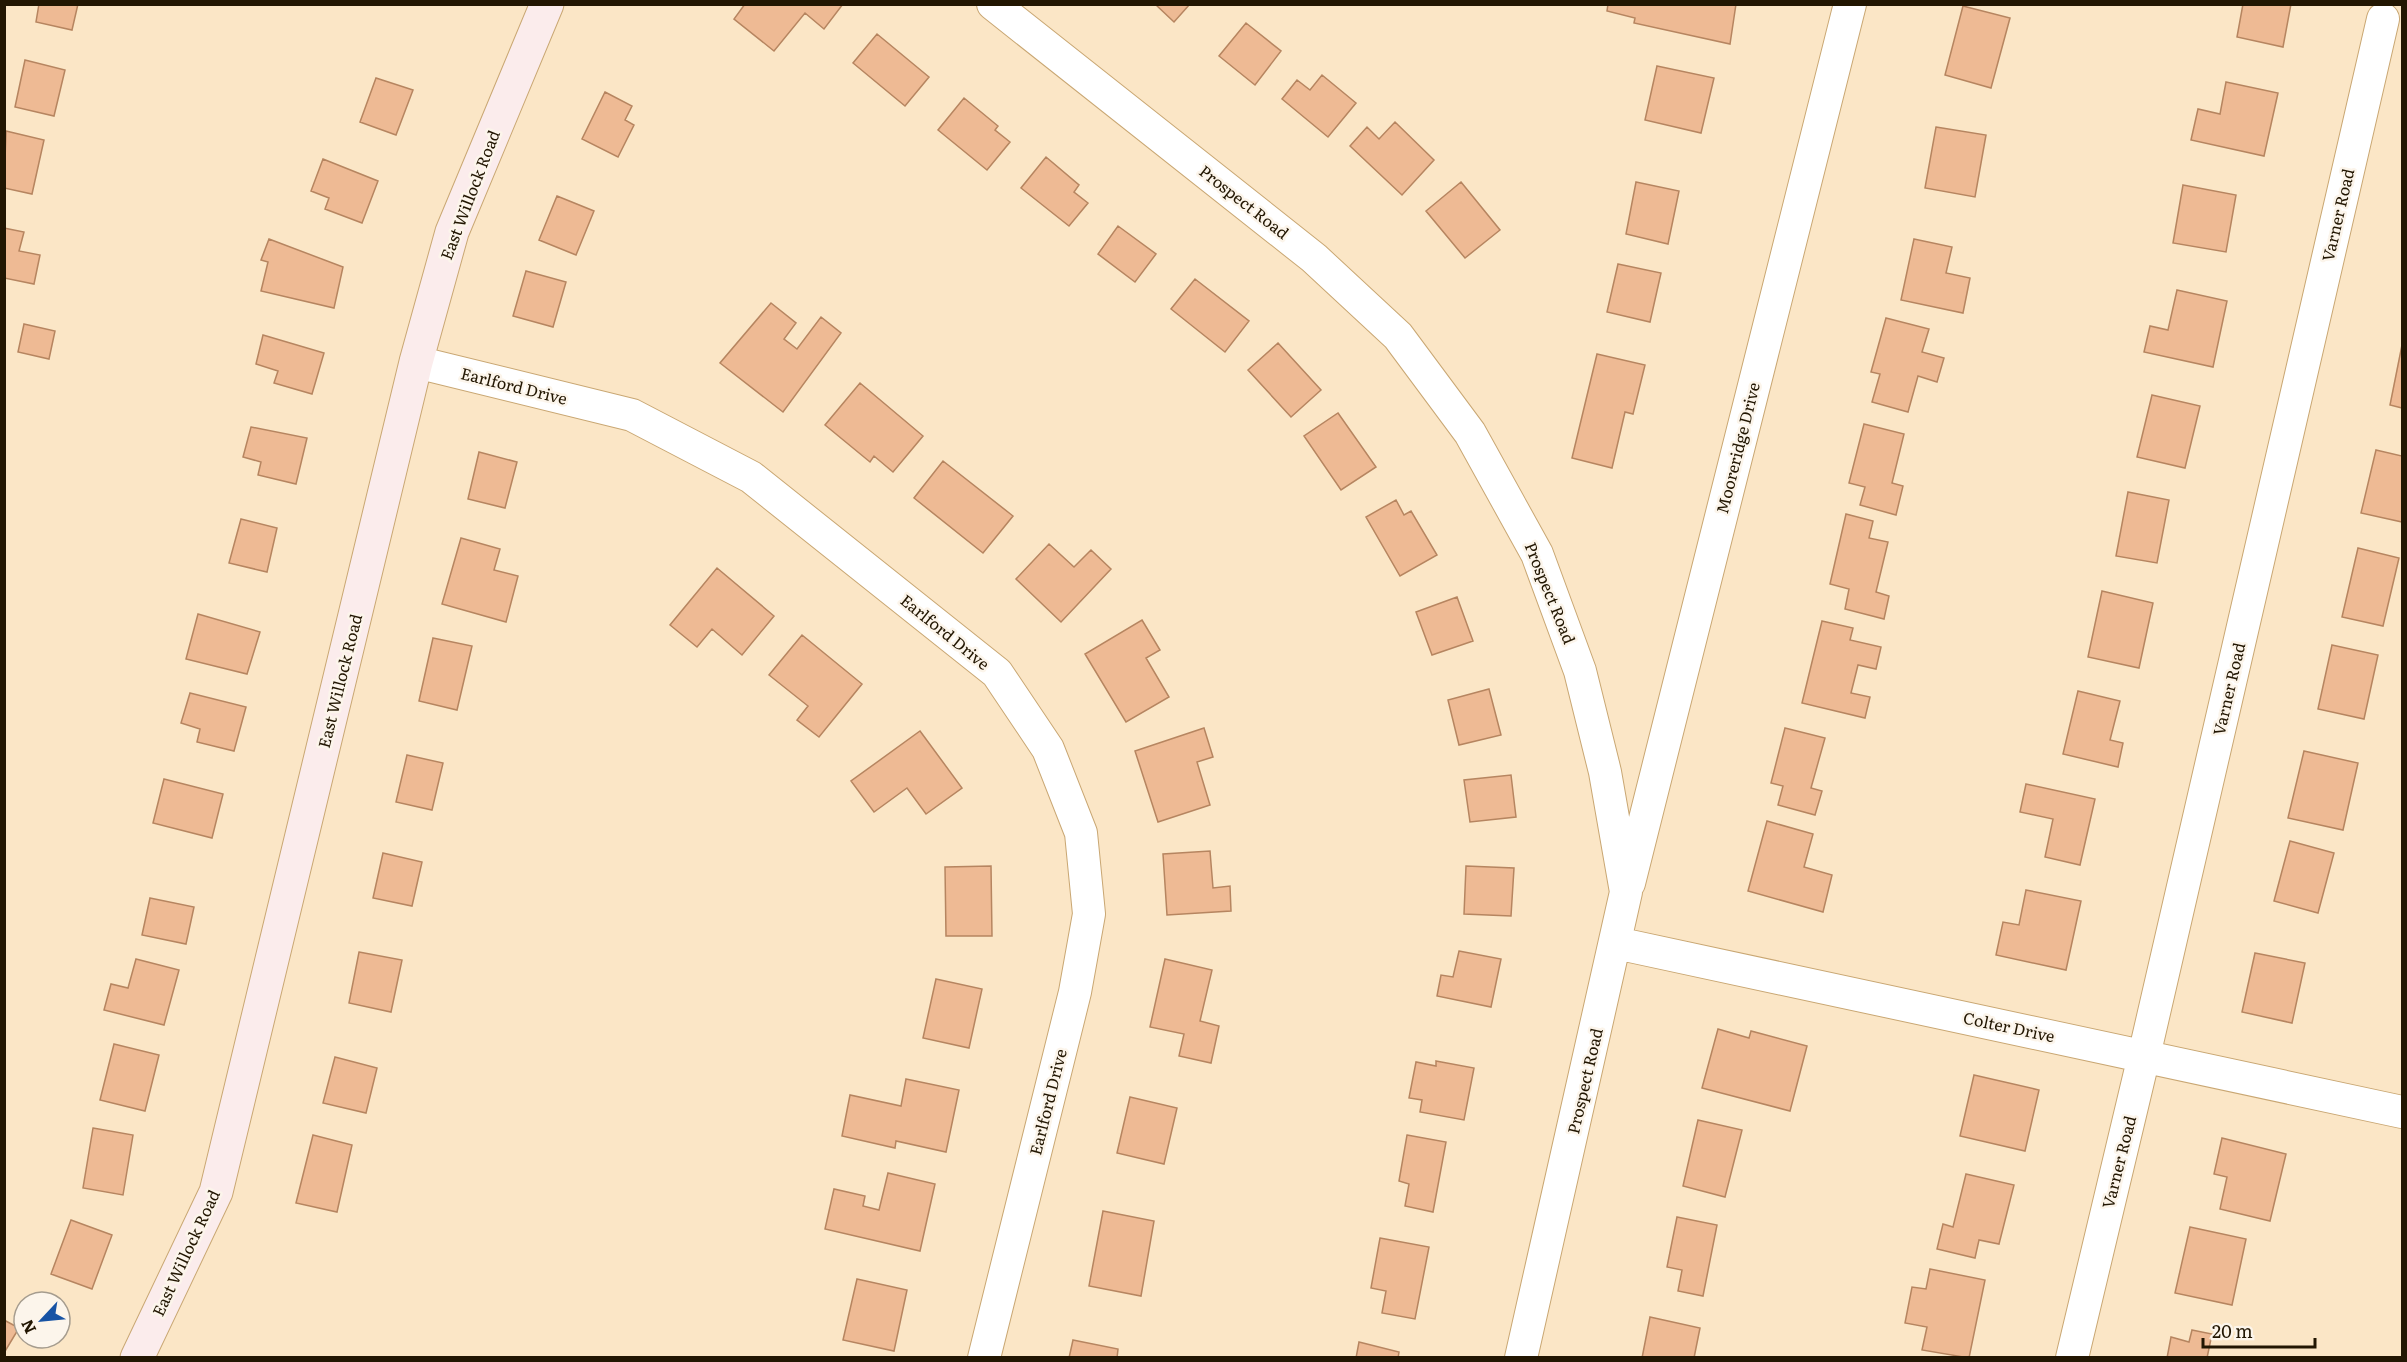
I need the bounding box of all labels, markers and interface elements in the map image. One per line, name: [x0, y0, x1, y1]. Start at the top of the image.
street label: East Willock Road: [433, 126, 505, 263]
street label: Prospect Road: [1195, 158, 1295, 244]
street label: Varner Road: [2315, 166, 2359, 264]
street label: Earlford Drive: [458, 360, 570, 410]
street label: Mooreridge Drive: [1709, 379, 1765, 516]
street label: Prospect Road: [1520, 538, 1582, 647]
street label: Earlford Drive: [896, 588, 996, 675]
street label: East Willock Road: [311, 611, 367, 750]
street label: Varner Road: [2206, 640, 2250, 738]
street label: Colter Drive: [1961, 1005, 2057, 1047]
street label: Prospect Road: [1560, 1025, 1608, 1136]
street label: Earlford Drive: [1022, 1046, 1072, 1158]
street label: Varner Road: [2095, 1113, 2141, 1211]
street label: East Willock Road: [145, 1185, 225, 1320]
north arrow: [12, 1290, 72, 1350]
scale bar: [2203, 1311, 2316, 1349]
text: N: [14, 1316, 41, 1338]
text: 20 m: [2212, 1317, 2253, 1344]

